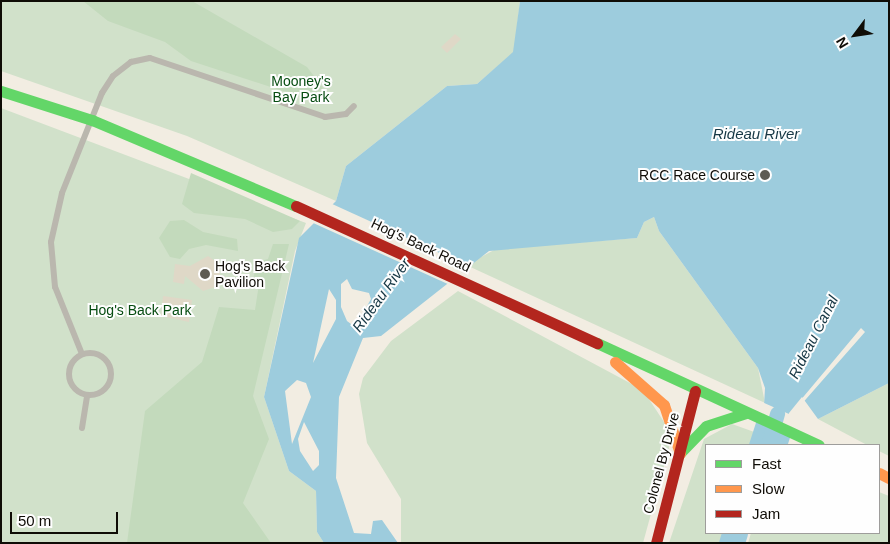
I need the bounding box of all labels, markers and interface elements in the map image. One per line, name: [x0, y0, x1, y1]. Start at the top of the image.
north arrow: [830, 10, 880, 60]
text: N: [833, 34, 852, 51]
park label: Mooney's Bay Park: [271, 73, 331, 105]
water label: Rideau River: [713, 125, 799, 143]
place label: RCC Race Course: [639, 167, 755, 183]
marker: RCC Race Course: [759, 169, 771, 181]
street label: Hog's Back Road: [369, 215, 473, 275]
water label: Rideau River: [348, 255, 414, 335]
place label: Hog's Back Pavilion: [215, 258, 285, 290]
marker: Hog's Back Pavilion: [199, 268, 211, 280]
water label: Rideau Canal: [784, 292, 842, 382]
park label: Hog's Back Park: [88, 302, 192, 318]
street label: Colonel By Drive: [639, 410, 683, 516]
legend: [705, 444, 880, 534]
text: Fast: [752, 455, 781, 472]
text: Slow: [752, 480, 785, 497]
scale bar: [12, 502, 120, 534]
text: Jam: [752, 505, 780, 522]
text: 50 m: [18, 512, 51, 529]

